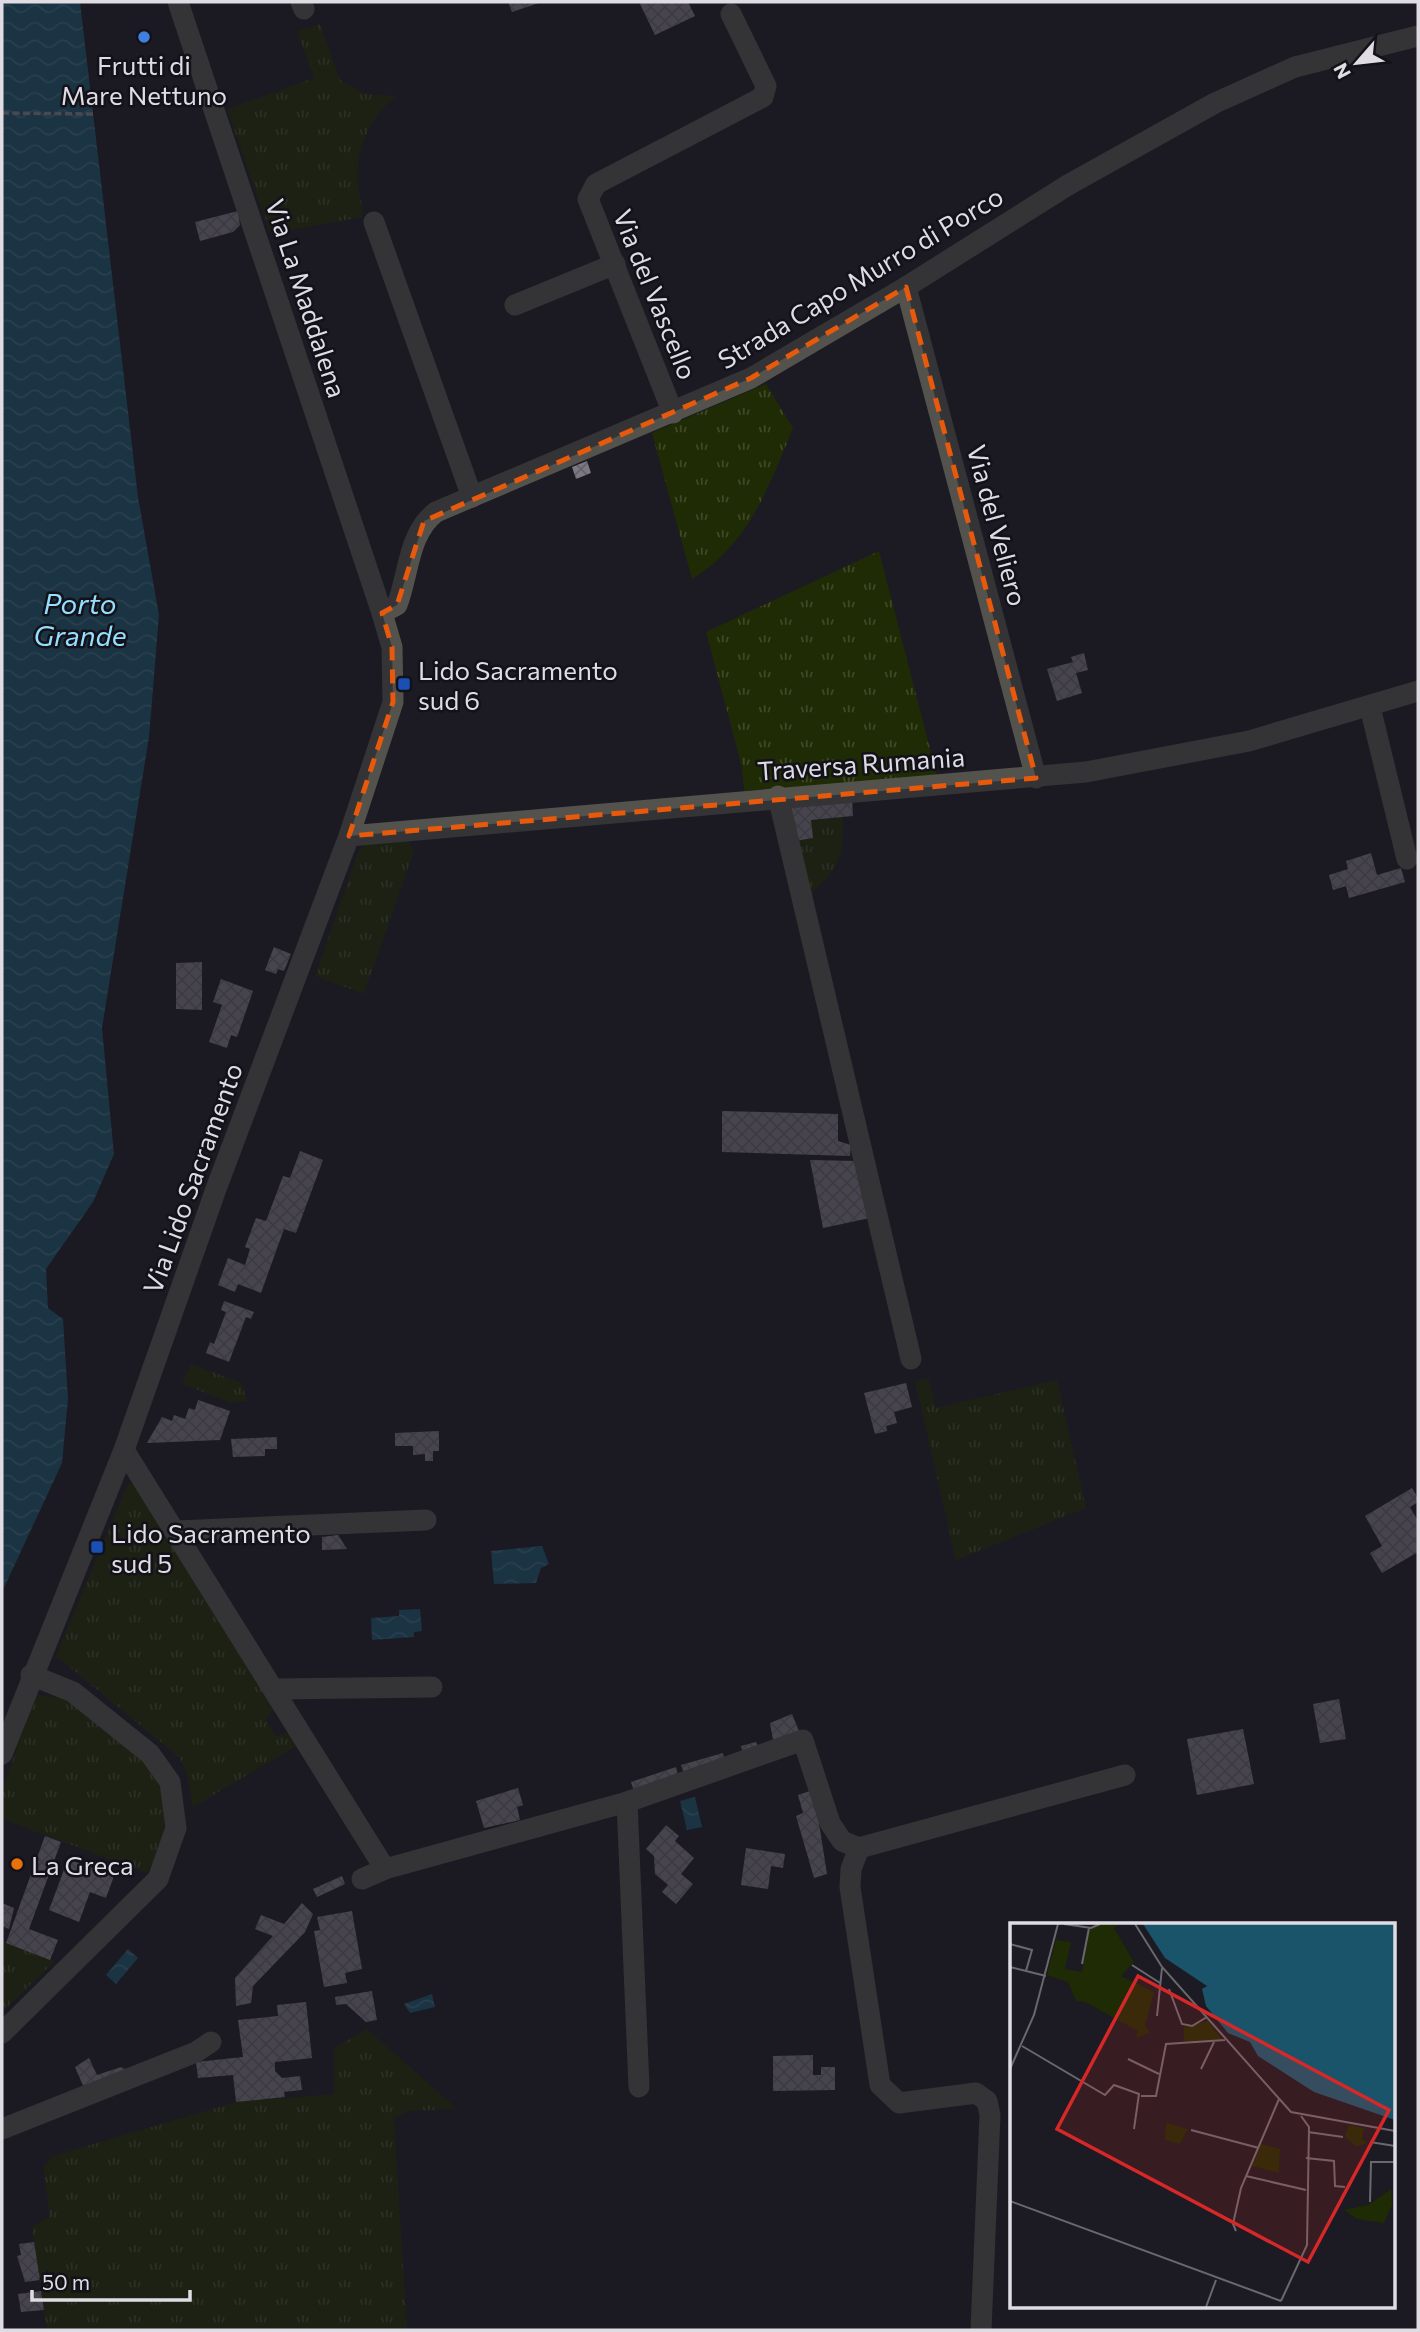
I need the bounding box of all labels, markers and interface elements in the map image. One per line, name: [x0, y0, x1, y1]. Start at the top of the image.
north arrow: [1322, 28, 1392, 98]
marker: Frutti di Mare Nettuno: [136, 29, 152, 45]
place label: Frutti di Mare Nettuno: [61, 49, 227, 110]
text: N: [1328, 60, 1355, 83]
street label: Strada Capo Murro di Porco: [712, 180, 1008, 374]
street label: Via La Maddalena: [260, 195, 354, 401]
street label: Via del Vascello: [608, 204, 704, 384]
street label: Via del Veliero: [962, 441, 1034, 609]
water label: Porto Grande: [33, 586, 127, 652]
place label: Lido Sacramento sud 6: [418, 654, 618, 715]
marker: Lido Sacramento sud 6: [396, 676, 412, 692]
street label: Traversa Rumania: [756, 740, 966, 786]
street label: Via Lido Sacramento: [136, 1059, 248, 1297]
place label: Lido Sacramento sud 5: [111, 1517, 311, 1578]
marker: Lido Sacramento sud 5: [89, 1539, 105, 1555]
place label: La Greca: [31, 1849, 134, 1880]
marker: La Greca: [9, 1856, 25, 1872]
inset map: [1010, 1923, 1396, 2308]
scale bar: [32, 2258, 189, 2302]
text: 50 m: [42, 2269, 90, 2294]

